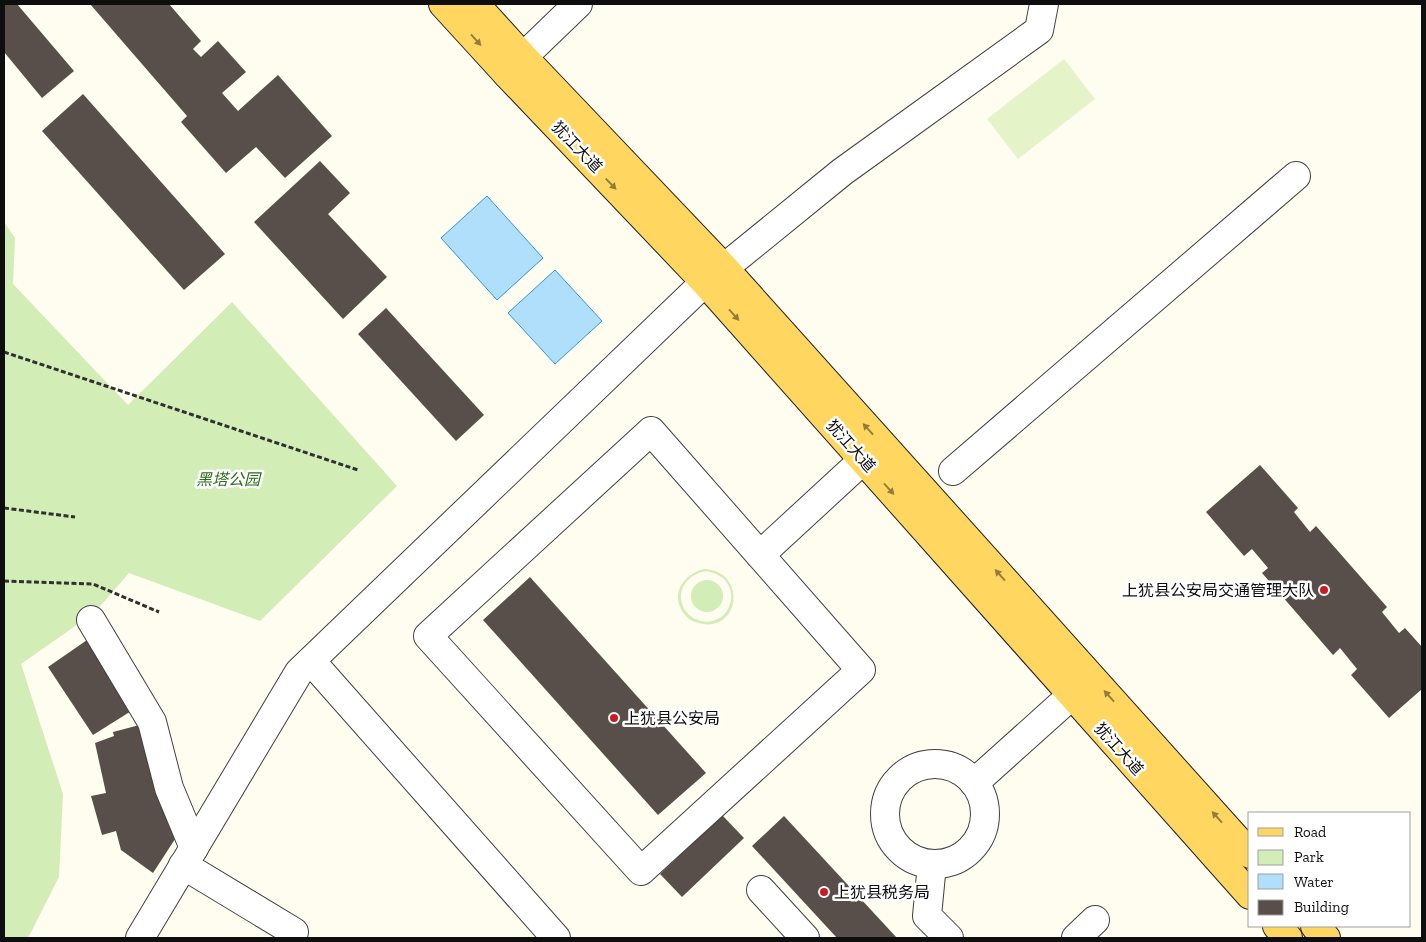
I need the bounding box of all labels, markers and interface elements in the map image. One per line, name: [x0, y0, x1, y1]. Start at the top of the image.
one-way arrow: [470, 33, 482, 45]
street label: 犹江大道: [548, 117, 606, 177]
one-way arrow: [605, 177, 617, 189]
one-way arrow: [729, 308, 740, 321]
street label: 犹江大道: [823, 416, 879, 476]
one-way arrow: [862, 423, 874, 435]
park label: 黑塔公园: [196, 470, 262, 489]
one-way arrow: [883, 482, 895, 494]
one-way arrow: [994, 570, 1006, 582]
place label: 上犹县公安局交通管理大队: [1122, 581, 1314, 600]
marker: 上犹县公安局交通管理大队: [1318, 584, 1330, 596]
one-way arrow: [1103, 690, 1114, 703]
place label: 上犹县公安局: [624, 709, 720, 728]
marker: 上犹县公安局: [608, 712, 620, 724]
street label: 犹江大道: [1091, 719, 1147, 779]
one-way arrow: [1211, 812, 1223, 824]
legend: [1248, 812, 1411, 927]
text: Road: [1294, 823, 1327, 841]
text: Park: [1294, 848, 1324, 866]
text: Water: [1294, 873, 1334, 891]
place label: 上犹县税务局: [834, 883, 930, 902]
marker: 上犹县税务局: [818, 886, 830, 898]
text: Building: [1294, 898, 1349, 916]

